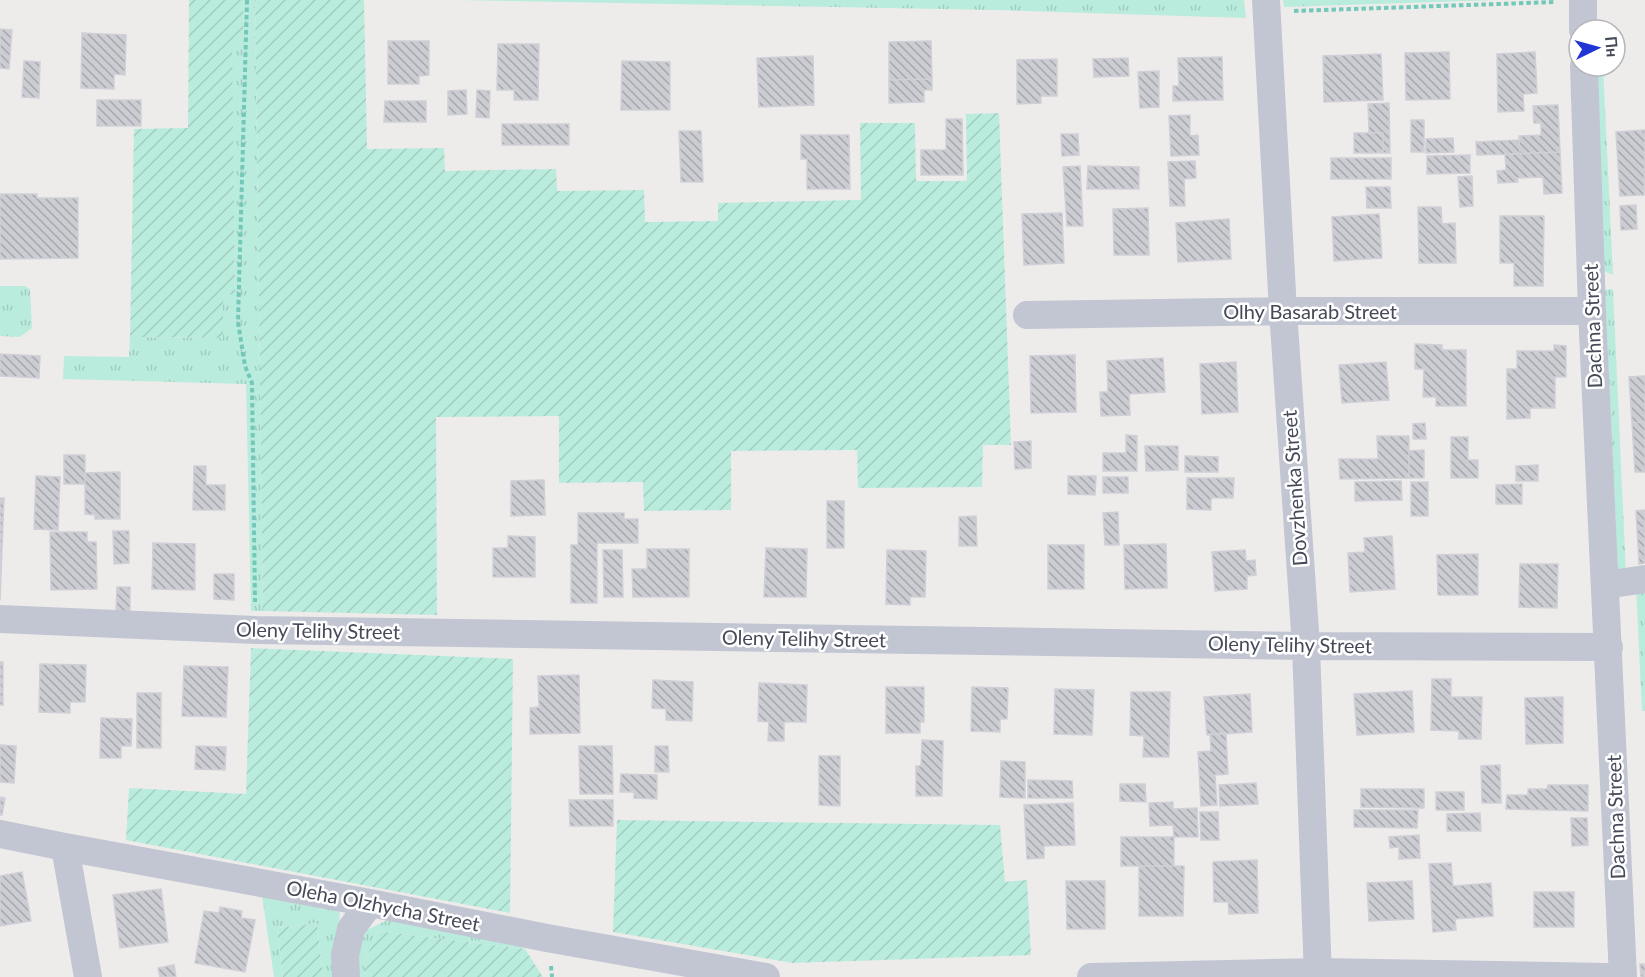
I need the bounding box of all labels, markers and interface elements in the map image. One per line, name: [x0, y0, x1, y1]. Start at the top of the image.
north arrow: [1567, 18, 1627, 78]
text: Пн: [1602, 35, 1623, 58]
street label: Dachna Street: [1578, 263, 1606, 389]
street label: Olhy Basarab Street: [1223, 299, 1397, 323]
street label: Dovzhenka Street: [1277, 409, 1311, 567]
street label: Oleny Telihy Street: [236, 617, 400, 643]
street label: Oleny Telihy Street: [722, 625, 886, 651]
street label: Oleny Telihy Street: [1208, 631, 1372, 657]
street label: Dachna Street: [1601, 754, 1629, 880]
street label: Oleha Olzhycha Street: [285, 875, 482, 936]

